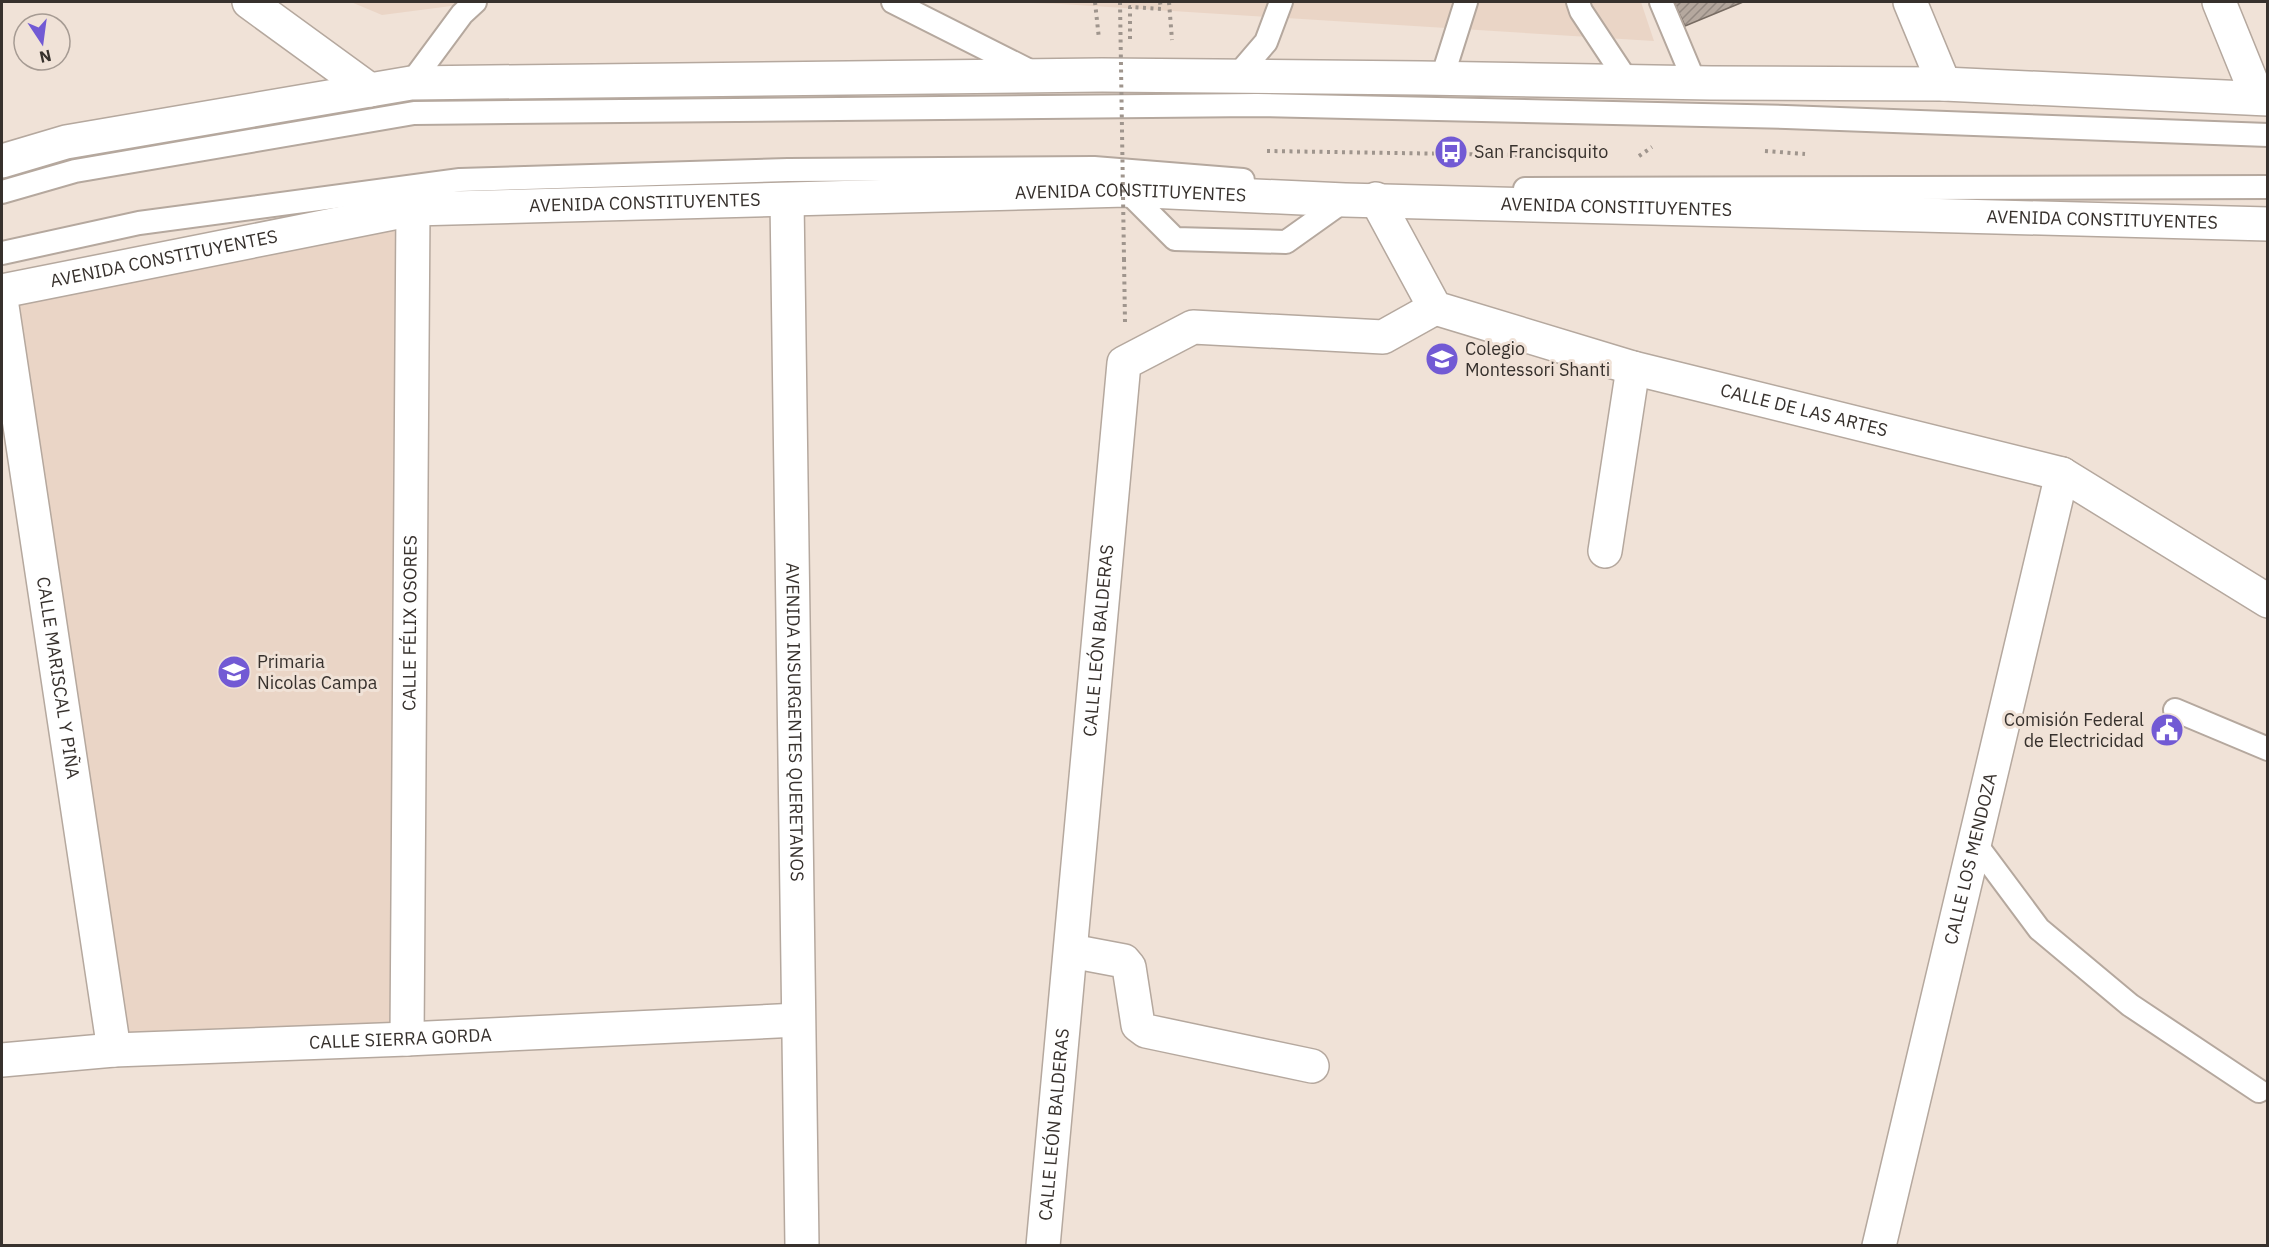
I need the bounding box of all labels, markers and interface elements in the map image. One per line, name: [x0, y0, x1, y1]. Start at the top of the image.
north arrow: [12, 12, 72, 72]
text: N: [37, 46, 53, 68]
bus stop icon: San Francisquito: [1433, 134, 1469, 170]
place label: San Francisquito: [1474, 140, 1608, 163]
street label: AVENIDA CONSTITUYENTES: [1015, 178, 1247, 206]
street label: AVENIDA CONSTITUYENTES: [529, 188, 761, 217]
street label: AVENIDA CONSTITUYENTES: [1500, 192, 1732, 221]
street label: AVENIDA CONSTITUYENTES: [1986, 205, 2218, 234]
street label: AVENIDA CONSTITUYENTES: [48, 224, 279, 292]
place label: Colegio Montessori Shanti: [1465, 337, 1610, 381]
school or university icon: Colegio Montessori Shanti: [1424, 341, 1460, 377]
street label: CALLE DE LAS ARTES: [1718, 378, 1890, 442]
street label: CALLE FÉLIX OSORES: [397, 535, 422, 711]
street label: CALLE LEÓN BALDERAS: [1078, 543, 1118, 738]
street label: AVENIDA INSURGENTES QUERETANOS: [781, 562, 809, 882]
street label: CALLE MARISCAL Y PIÑA: [32, 575, 85, 781]
place label: Primaria Nicolas Campa: [257, 650, 378, 694]
school or university icon: Primaria Nicolas Campa: [216, 654, 252, 690]
place label: Comisión Federal de Electricidad: [2004, 708, 2144, 752]
public building icon: Comisión Federal de Electricidad: [2149, 712, 2185, 748]
street label: CALLE LOS MENDOZA: [1939, 770, 2002, 947]
street label: CALLE SIERRA GORDA: [309, 1023, 493, 1054]
street label: CALLE LEÓN BALDERAS: [1033, 1027, 1074, 1222]

